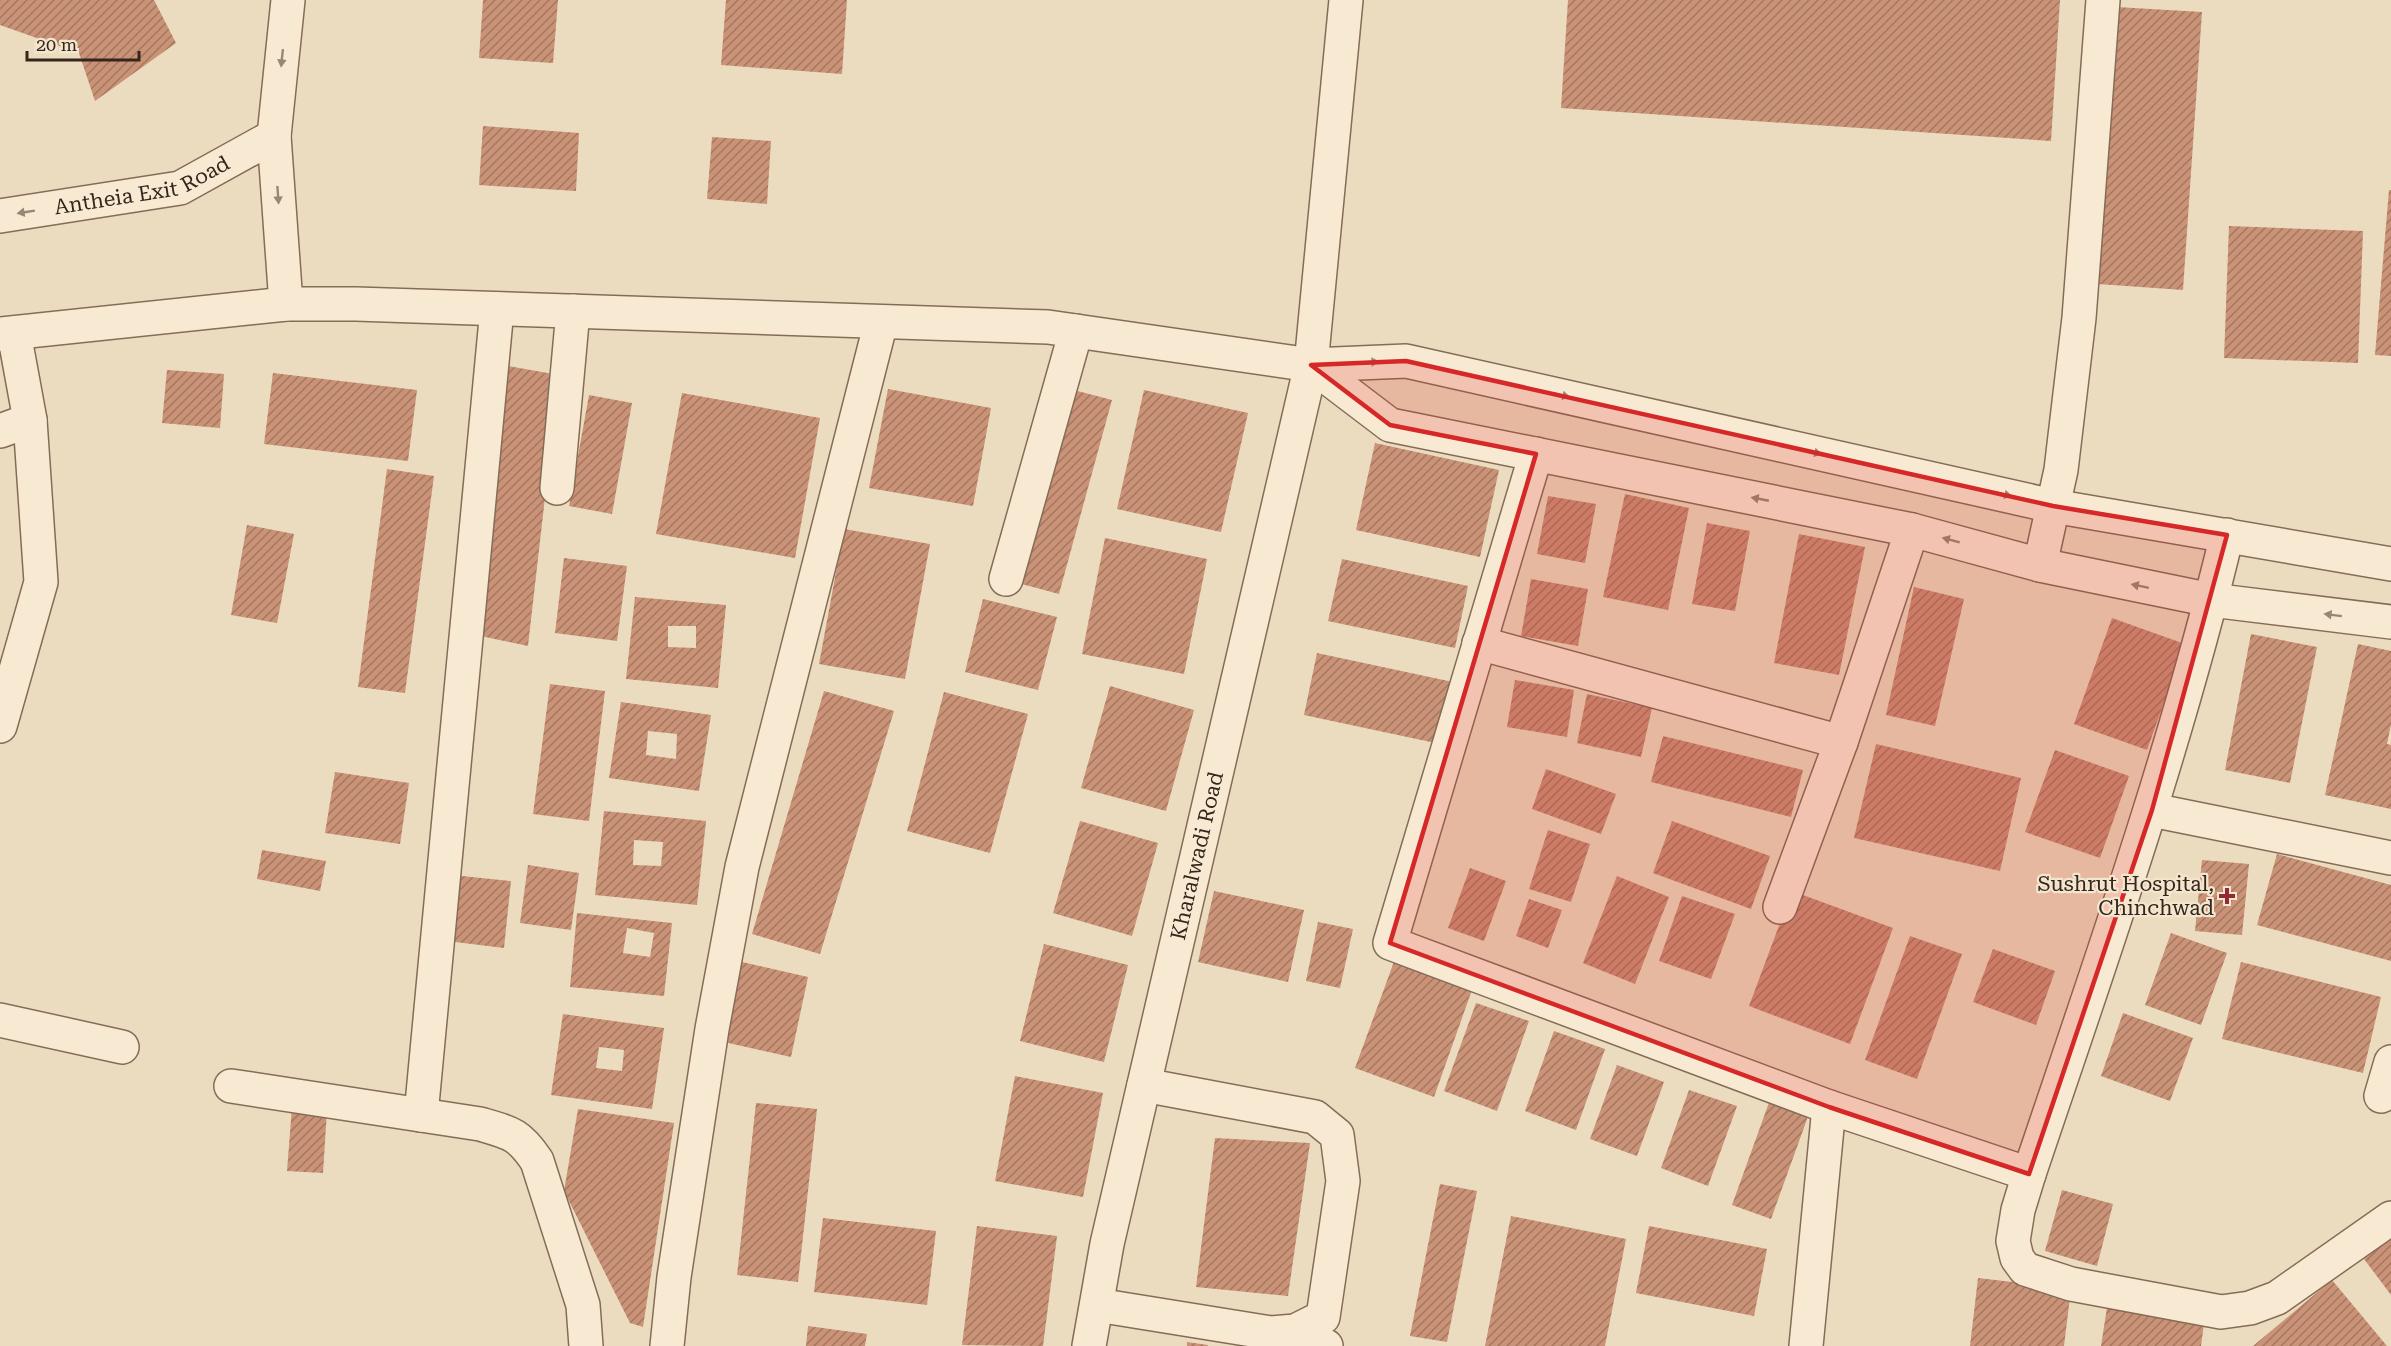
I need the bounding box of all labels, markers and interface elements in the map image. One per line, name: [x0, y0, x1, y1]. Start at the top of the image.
scale bar: [27, 24, 140, 62]
text: 20 m: [36, 34, 77, 55]
one-way arrow: [277, 49, 287, 68]
street label: Antheia Exit Road: [53, 151, 234, 219]
one-way arrow: [274, 185, 283, 204]
one-way arrow: [16, 207, 35, 216]
one-way arrow: [1360, 358, 1379, 367]
one-way arrow: [1552, 391, 1570, 401]
one-way arrow: [1803, 447, 1822, 457]
one-way arrow: [1994, 490, 2012, 500]
one-way arrow: [1751, 494, 1770, 503]
one-way arrow: [1942, 535, 1960, 545]
one-way arrow: [2131, 581, 2150, 590]
one-way arrow: [2323, 611, 2342, 620]
street label: Kharalwadi Road: [1166, 769, 1228, 942]
place label: Sushrut Hospital, Chinchwad: [2037, 872, 2215, 920]
marker: Sushrut Hospital, Chinchwad: [2218, 887, 2236, 905]

